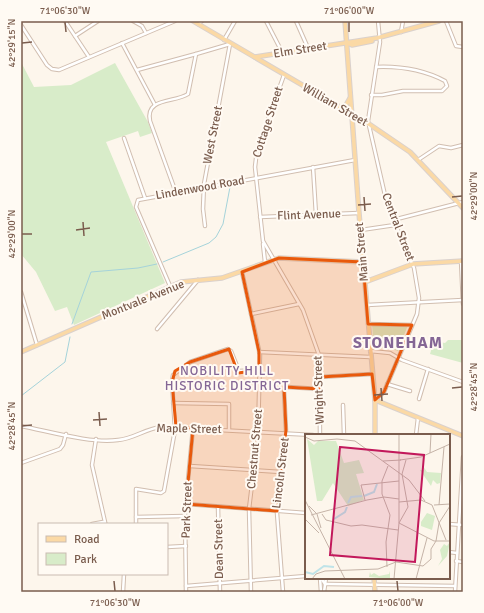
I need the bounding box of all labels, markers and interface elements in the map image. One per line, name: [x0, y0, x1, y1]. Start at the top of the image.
text: 71°06'30"W: [40, 5, 91, 17]
text: 71°06'00"W: [324, 5, 375, 17]
text: 42°29'15"N: [6, 19, 18, 67]
street label: Elm Street: [272, 38, 328, 62]
street label: William Street: [300, 80, 370, 130]
street label: Cottage Street: [249, 85, 287, 159]
street label: West Street: [200, 105, 226, 165]
text: 42°29'00"N: [468, 172, 480, 220]
street label: Lindenwood Road: [154, 173, 246, 203]
street label: Central Street: [378, 191, 418, 263]
street label: Flint Avenue: [277, 206, 341, 224]
text: 42°29'00"N: [6, 210, 18, 258]
street label: Main Street: [352, 222, 372, 282]
street label: Montvale Avenue: [99, 277, 187, 323]
district label: STONEHAM: [353, 333, 443, 353]
street label: Wright Street: [310, 355, 328, 425]
district label: NOBILITY HILL HISTORIC DISTRICT: [165, 363, 289, 394]
text: 42°28'45"N: [468, 363, 480, 411]
text: 42°28'45"N: [6, 402, 18, 450]
street label: Chestnut Street: [244, 408, 266, 490]
street label: Maple Street: [156, 421, 222, 437]
inset map: [305, 434, 450, 579]
street label: Lincoln Street: [269, 437, 293, 509]
street label: Park Street: [179, 481, 195, 539]
street label: Dean Street: [211, 519, 227, 579]
legend: [38, 523, 168, 575]
text: Road: [74, 532, 100, 547]
text: Park: [74, 552, 97, 567]
text: 71°06'30"W: [90, 597, 141, 609]
text: 71°06'00"W: [373, 597, 424, 609]

